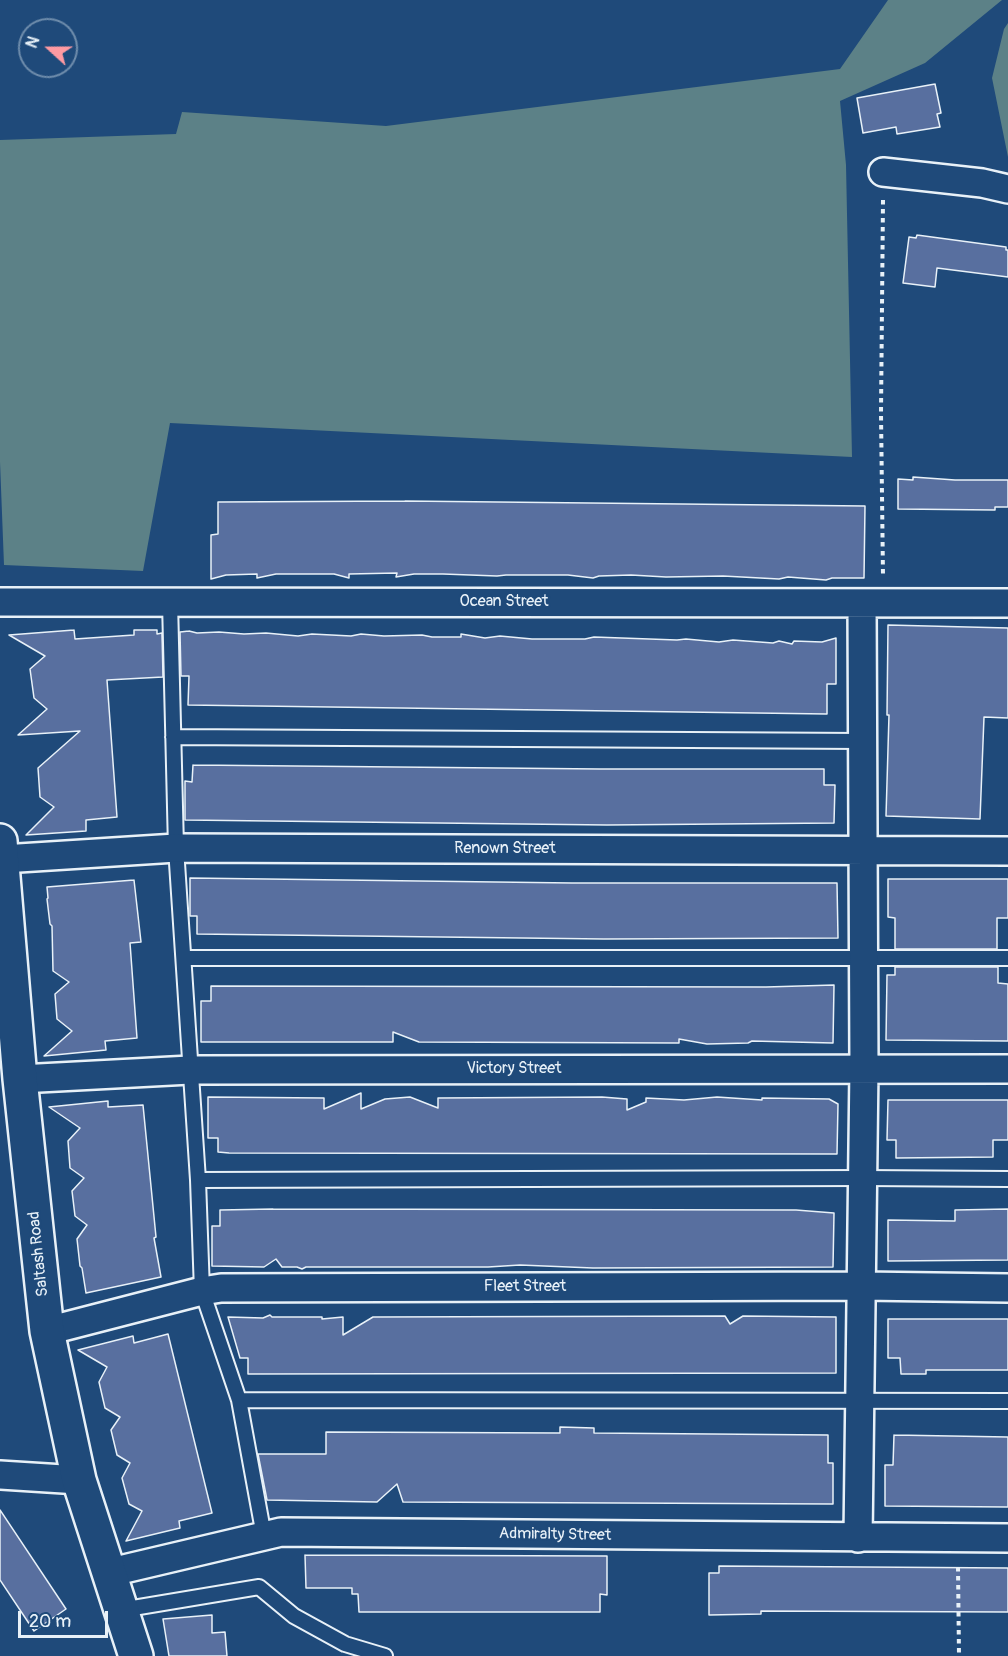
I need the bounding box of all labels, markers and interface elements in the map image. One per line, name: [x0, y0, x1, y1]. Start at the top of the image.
north arrow: [18, 18, 78, 78]
text: N: [22, 34, 44, 51]
street label: Ocean Street: [459, 592, 549, 612]
street label: Renown Street: [454, 839, 556, 859]
street label: Victory Street: [466, 1059, 562, 1079]
street label: Saltash Road: [25, 1210, 53, 1298]
street label: Fleet Street: [484, 1277, 566, 1297]
street label: Admiralty Street: [499, 1524, 611, 1546]
scale bar: [21, 1599, 111, 1637]
text: 20 m: [29, 1610, 71, 1633]

